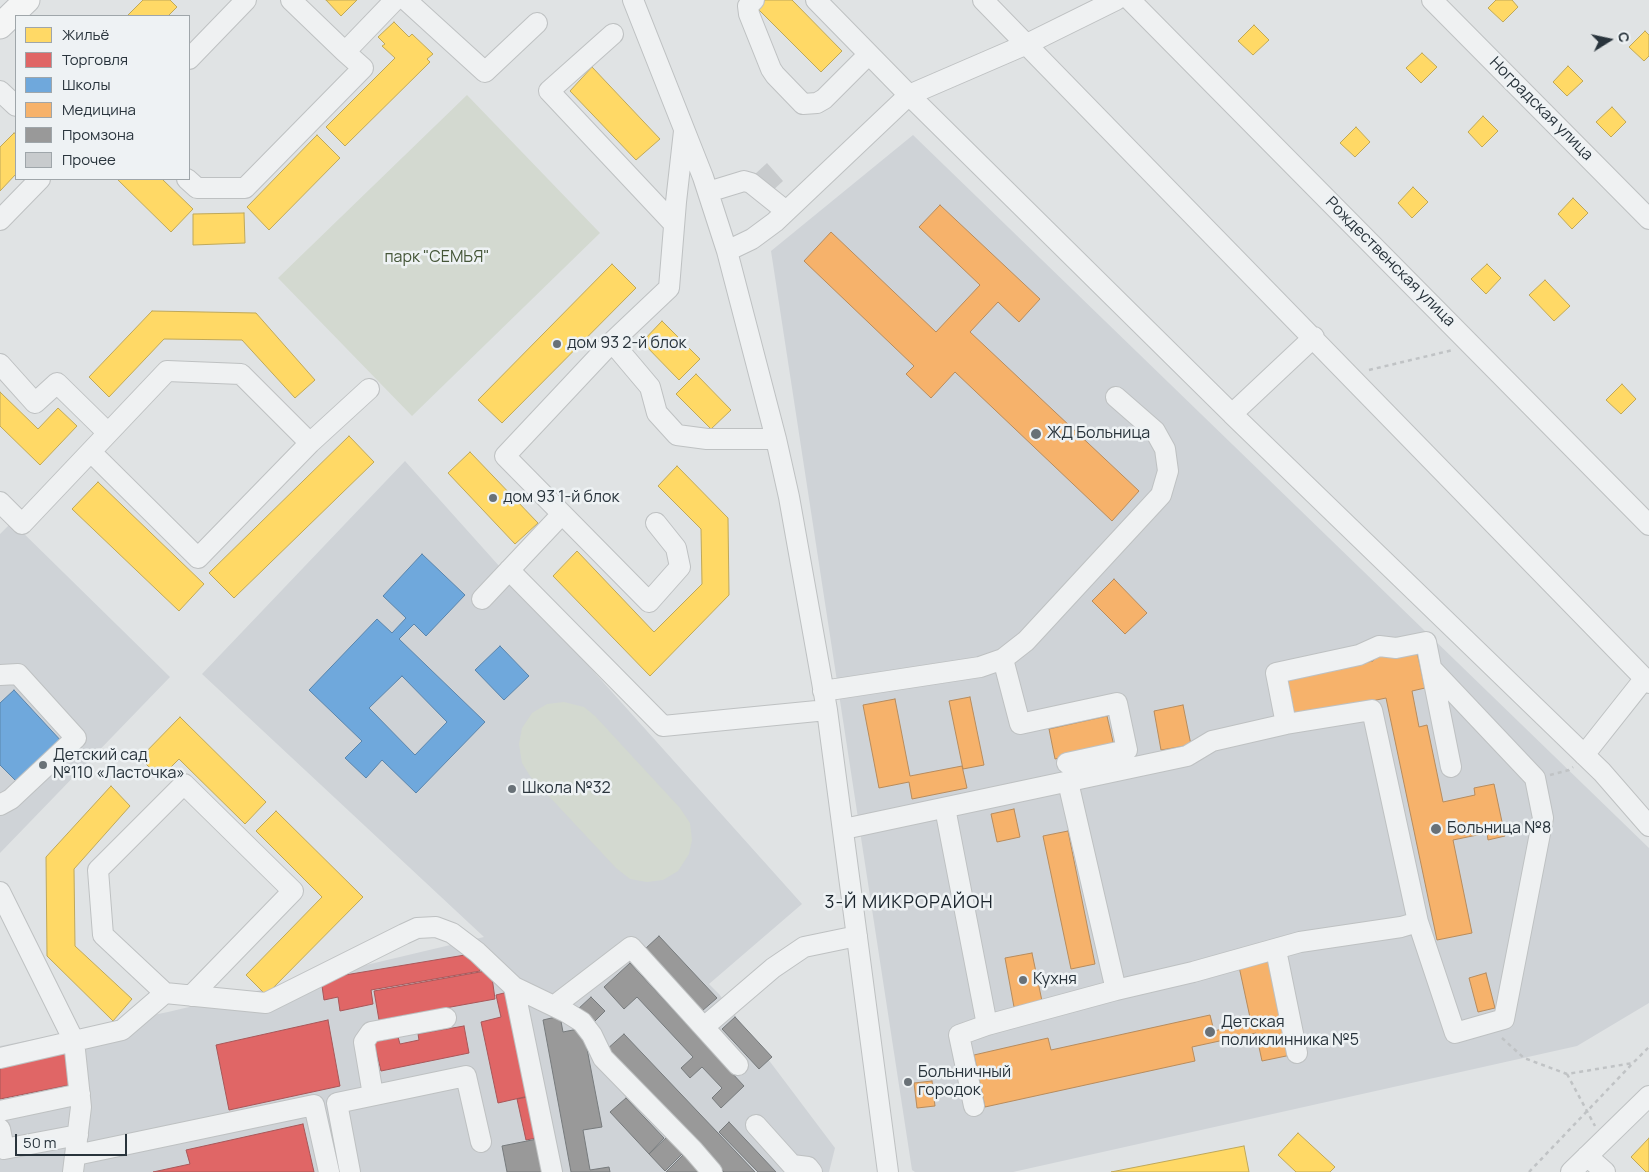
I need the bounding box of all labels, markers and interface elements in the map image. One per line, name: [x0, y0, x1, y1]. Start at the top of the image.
legend: [15, 15, 190, 180]
north arrow: [1584, 15, 1634, 65]
text: Жильё: [62, 24, 109, 45]
text: С: [1614, 31, 1635, 44]
text: Торговля: [62, 49, 128, 70]
street label: Ноградская улица: [1485, 53, 1597, 165]
text: Школы: [62, 74, 110, 95]
text: Медицина: [62, 99, 136, 120]
text: Промзона: [62, 124, 134, 145]
text: Прочее: [62, 149, 116, 170]
street label: Рождественская улица: [1321, 193, 1459, 331]
park label: парк "СЕМЬЯ": [384, 248, 490, 268]
place label: дом 93 2-й блок: [567, 334, 686, 354]
marker: дом 93 2-й блок: [551, 338, 563, 350]
place label: ЖД Больница: [1047, 424, 1150, 444]
marker: ЖД Больница: [1029, 427, 1043, 441]
place label: дом 93 1-й блок: [503, 488, 619, 508]
marker: дом 93 1-й блок: [487, 492, 499, 504]
place label: Детский сад №110 «Ласточка»: [53, 746, 185, 784]
marker: Детский сад №110 «Ласточка»: [37, 759, 49, 771]
place label: Школа №32: [522, 779, 611, 799]
marker: Школа №32: [506, 783, 518, 795]
place label: Больница №8: [1447, 819, 1551, 839]
marker: Больница №8: [1429, 822, 1443, 836]
district label: 3-Й МИКРОРАЙОН: [823, 892, 995, 914]
place label: Кухня: [1033, 970, 1077, 990]
marker: Кухня: [1017, 974, 1029, 986]
place label: Детская поликлинника №5: [1221, 1013, 1359, 1051]
marker: Детская поликлинника №5: [1203, 1025, 1217, 1039]
place label: Больничный городок: [918, 1063, 1011, 1101]
marker: Больничный городок: [902, 1076, 914, 1088]
scale bar: [18, 1124, 130, 1156]
text: 50 m: [23, 1132, 57, 1153]

